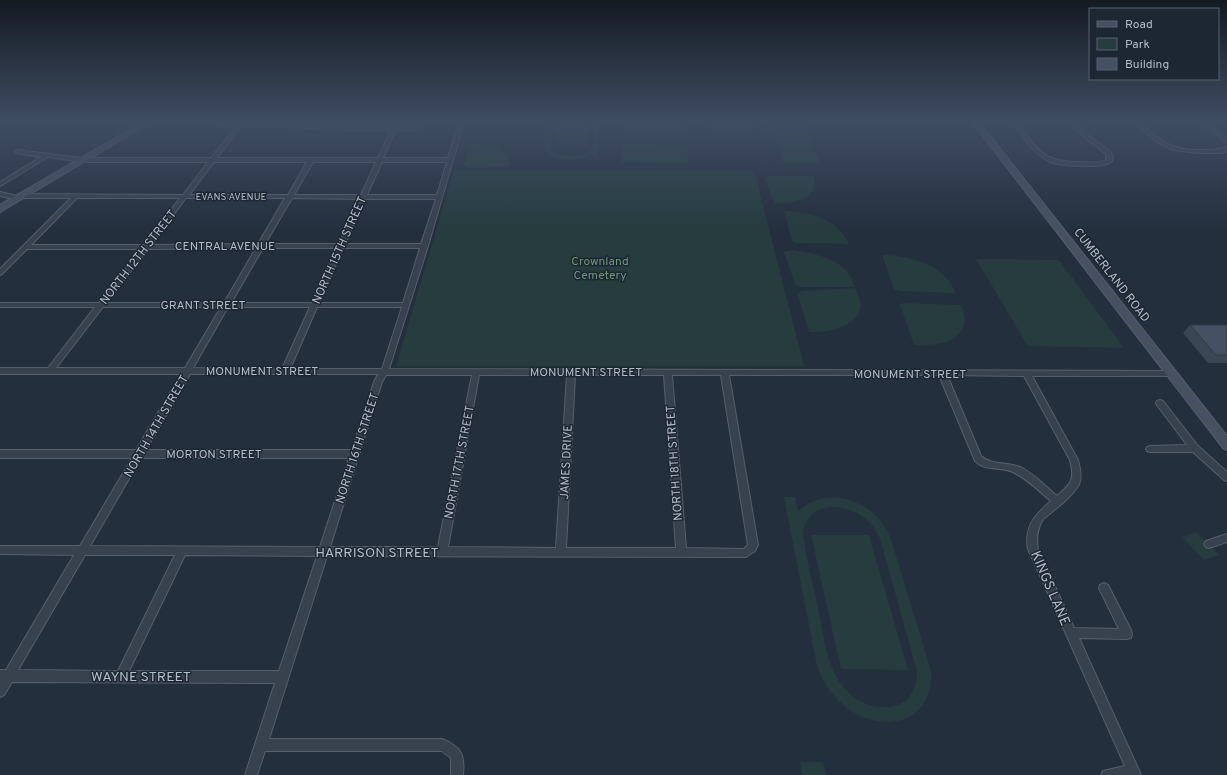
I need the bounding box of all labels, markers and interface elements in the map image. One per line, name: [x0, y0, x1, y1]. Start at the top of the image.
legend: [1089, 8, 1219, 80]
text: Road: [1125, 17, 1153, 33]
text: Park: [1125, 37, 1150, 53]
text: Building: [1125, 57, 1169, 73]
street label: EVANS AVENUE: [195, 191, 267, 204]
street label: NORTH 15TH STREET: [309, 194, 371, 307]
street label: NORTH 12TH STREET: [97, 207, 181, 308]
street label: CUMBERLAND ROAD: [1069, 225, 1153, 326]
street label: CENTRAL AVENUE: [175, 239, 275, 255]
park label: Crownland Cemetery: [571, 254, 629, 284]
street label: GRANT STREET: [161, 298, 245, 314]
street label: MONUMENT STREET: [206, 364, 318, 380]
street label: MONUMENT STREET: [530, 365, 642, 381]
street label: MONUMENT STREET: [854, 367, 966, 383]
street label: NORTH 14TH STREET: [121, 372, 193, 481]
street label: NORTH 16TH STREET: [333, 391, 383, 506]
street label: NORTH 17TH STREET: [441, 404, 479, 520]
street label: NORTH 18TH STREET: [663, 405, 687, 521]
street label: JAMES DRIVE: [557, 424, 577, 500]
street label: MORTON STREET: [166, 447, 262, 463]
street label: HARRISON STREET: [315, 545, 439, 562]
street label: KINGS LANE: [1026, 549, 1073, 629]
street label: WAYNE STREET: [91, 669, 191, 686]

